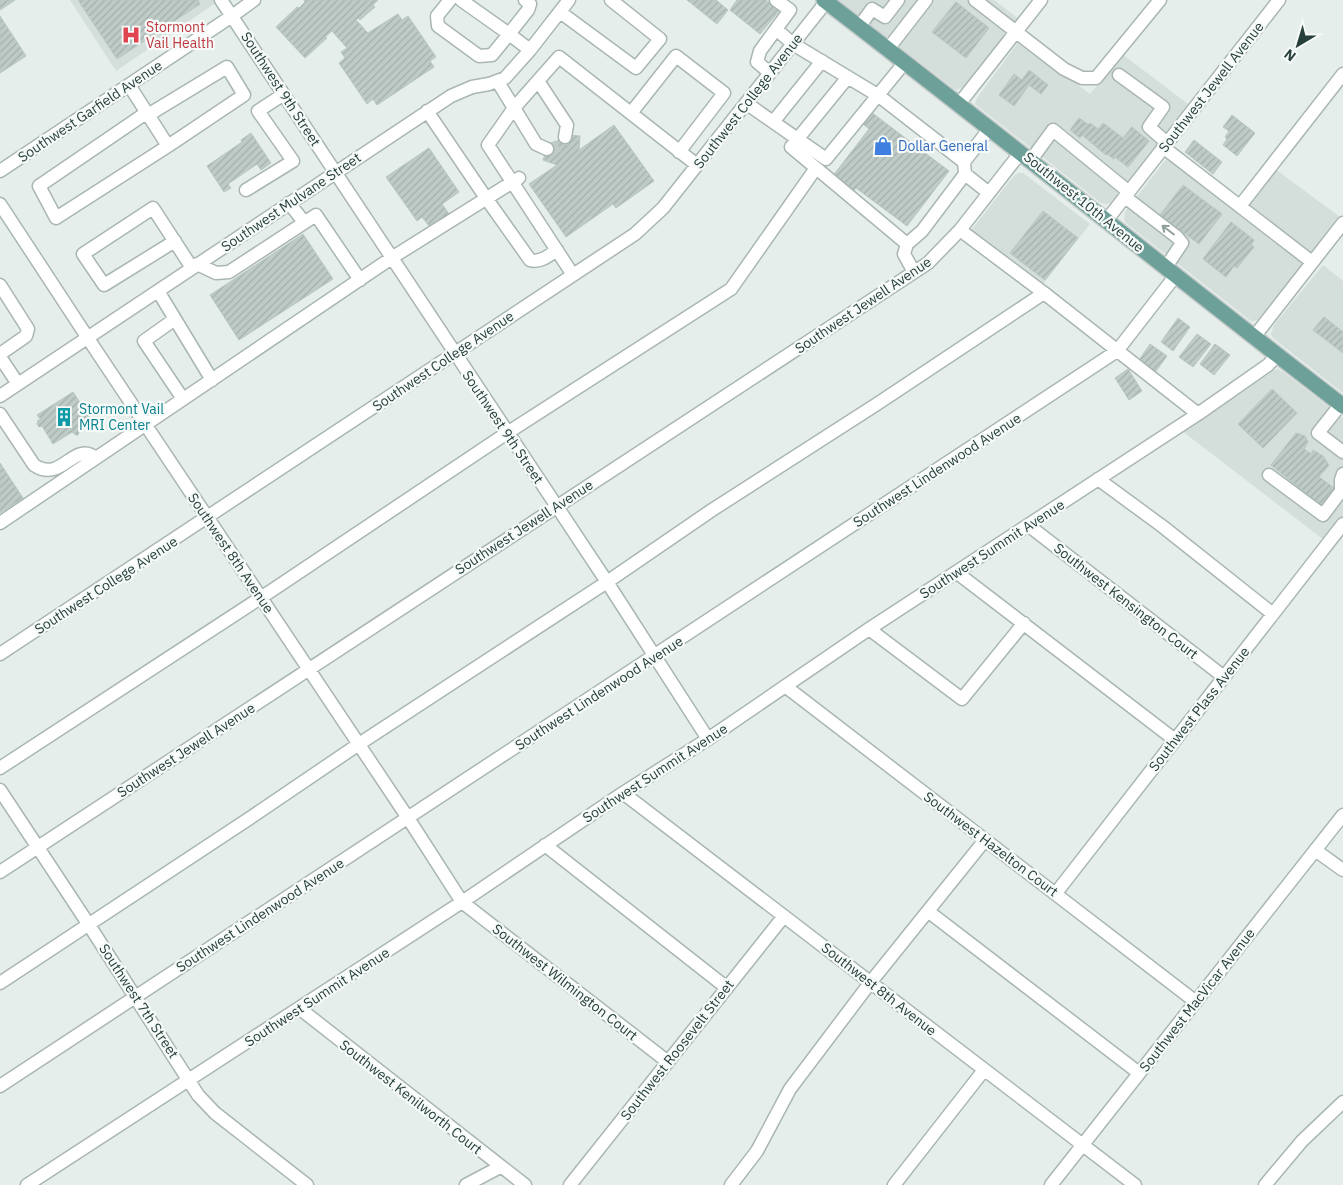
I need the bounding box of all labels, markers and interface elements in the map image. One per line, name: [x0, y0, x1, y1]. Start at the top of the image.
place label: Stormont Vail Health: [146, 18, 214, 52]
street label: Southwest Jewell Avenue: [1154, 18, 1268, 156]
north arrow: [1273, 20, 1323, 70]
hospital icon: Stormont Vail Health: [120, 24, 142, 46]
street label: Southwest 9th Street: [237, 28, 325, 150]
street label: Southwest College Avenue: [690, 29, 807, 172]
text: N: [1280, 45, 1300, 65]
street label: Southwest Garfield Avenue: [14, 56, 166, 166]
shop icon: Dollar General: [872, 135, 894, 157]
place label: Dollar General: [898, 137, 988, 155]
street label: Southwest Mulvane Street: [218, 148, 364, 255]
street label: Southwest 10th Avenue: [1020, 148, 1148, 256]
one-way arrow: [1162, 224, 1175, 235]
street label: Southwest Jewell Avenue: [791, 252, 935, 357]
street label: Southwest College Avenue: [369, 307, 517, 415]
street label: Southwest 9th Street: [458, 367, 548, 487]
place label: Stormont Vail MRI Center: [79, 400, 164, 434]
building icon: Stormont Vail MRI Center: [53, 406, 75, 428]
street label: Southwest Lindenwood Avenue: [850, 409, 1025, 531]
street label: Southwest Jewell Avenue: [452, 476, 597, 578]
street label: Southwest 8th Avenue: [184, 489, 278, 617]
street label: Southwest Summit Avenue: [916, 495, 1068, 603]
street label: Southwest College Avenue: [31, 532, 181, 638]
street label: Southwest Kensington Court: [1050, 539, 1202, 663]
street label: Southwest Lindenwood Avenue: [512, 632, 687, 754]
street label: Southwest Plass Avenue: [1145, 643, 1254, 775]
street label: Southwest Jewell Avenue: [114, 699, 259, 801]
street label: Southwest Summit Avenue: [579, 719, 731, 827]
street label: Southwest Hazelton Court: [920, 788, 1062, 901]
street label: Southwest Lindenwood Avenue: [173, 854, 348, 976]
street label: Southwest Wilmington Court: [489, 920, 641, 1044]
street label: Southwest MacVicar Avenue: [1135, 924, 1259, 1075]
street label: Southwest 8th Avenue: [818, 938, 940, 1040]
street label: Southwest 7th Street: [95, 940, 183, 1062]
street label: Southwest Summit Avenue: [241, 943, 393, 1051]
street label: Southwest Roosevelt Street: [616, 976, 738, 1124]
street label: Southwest Kenilworth Court: [336, 1036, 486, 1158]

